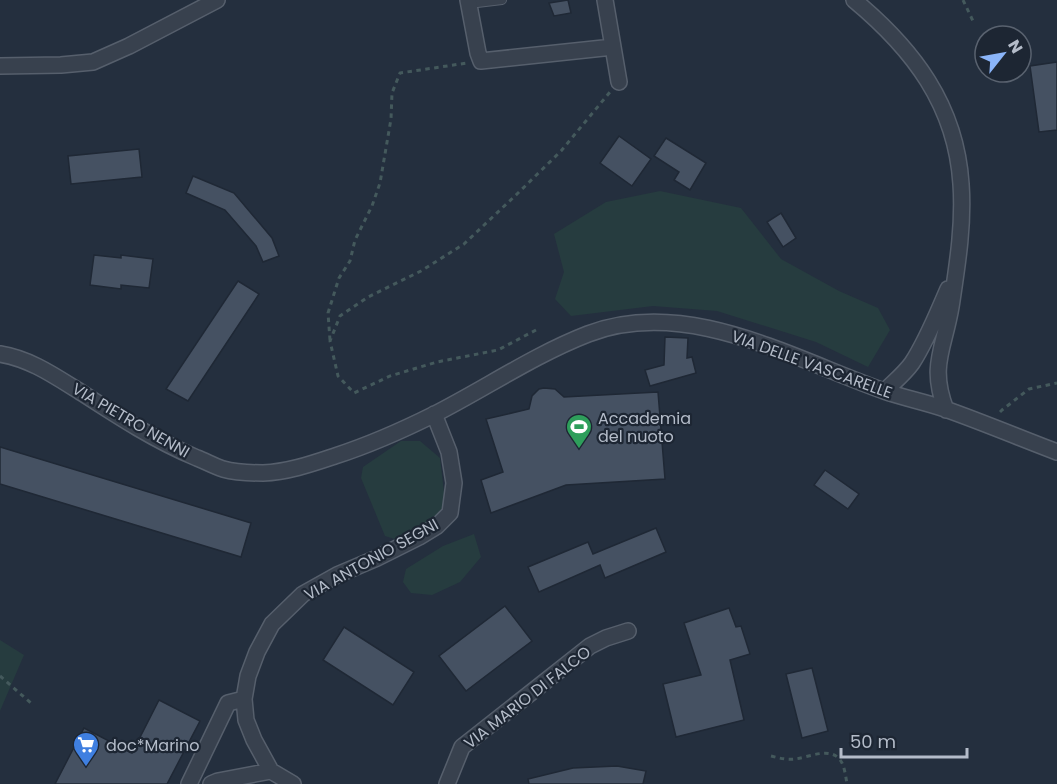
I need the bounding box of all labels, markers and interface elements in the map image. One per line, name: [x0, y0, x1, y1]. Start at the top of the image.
north arrow: [973, 24, 1033, 84]
text: N: [1002, 35, 1028, 58]
street label: VIA DELLE VASCARELLE: [728, 325, 896, 404]
street label: VIA PIETRO NENNI: [68, 377, 194, 463]
place label: Accademia del nuoto: [598, 407, 691, 448]
sports icon: Accademia del nuoto: [564, 412, 594, 450]
street label: VIA ANTONIO SEGNI: [300, 513, 443, 606]
street label: VIA MARIO DI FALCO: [459, 641, 595, 754]
scale bar: [841, 721, 967, 759]
text: 50 m: [850, 729, 896, 754]
supermarket icon: doc*Marino: [71, 730, 101, 768]
place label: doc*Marino: [106, 734, 200, 757]

